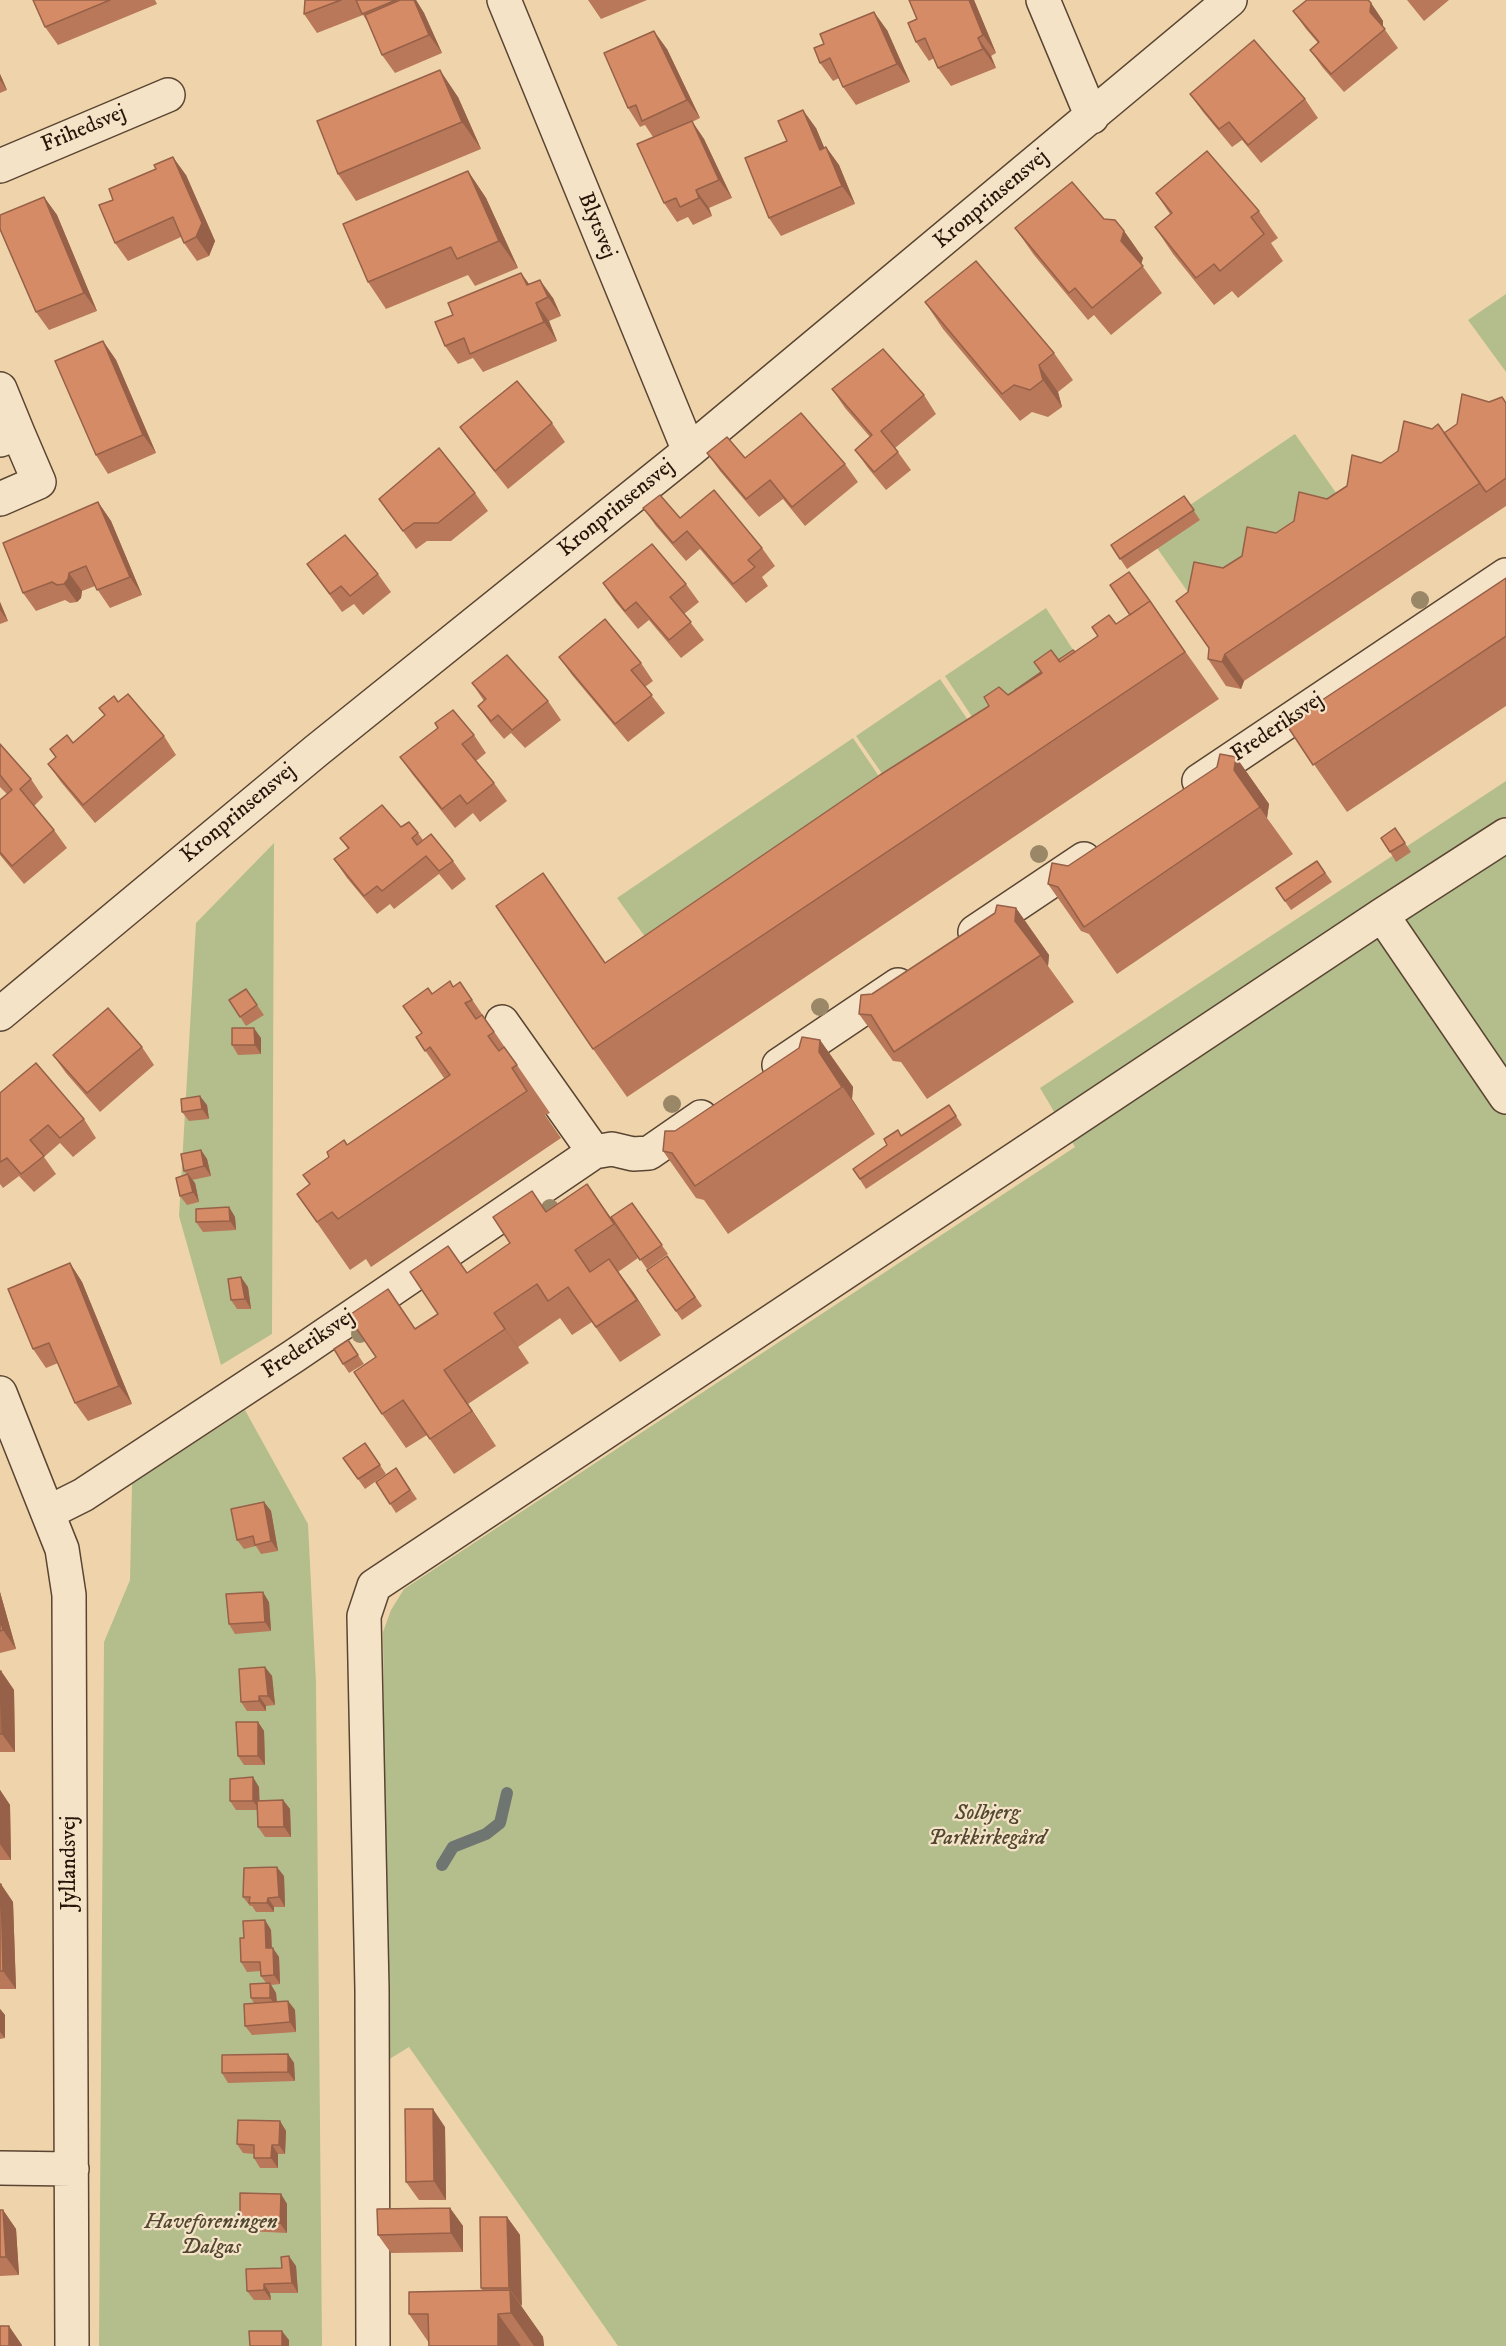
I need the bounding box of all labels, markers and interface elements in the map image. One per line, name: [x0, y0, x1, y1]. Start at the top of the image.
street label: Frihedsvej: [38, 100, 130, 160]
street label: Kronprinsensvej: [929, 144, 1055, 256]
street label: Blytsvej: [571, 189, 621, 263]
street label: Kronprinsensvej: [554, 454, 680, 564]
street label: Frederiksvej: [1227, 687, 1329, 769]
street label: Kronprinsensvej: [176, 758, 302, 870]
street label: Frederiksvej: [258, 1304, 360, 1386]
park label: Solbjerg Parkkirkegård: [928, 1801, 1046, 1852]
street label: Jyllandsvej: [57, 1816, 83, 1910]
park label: Haveforeningen Dalgas: [144, 2210, 278, 2262]

